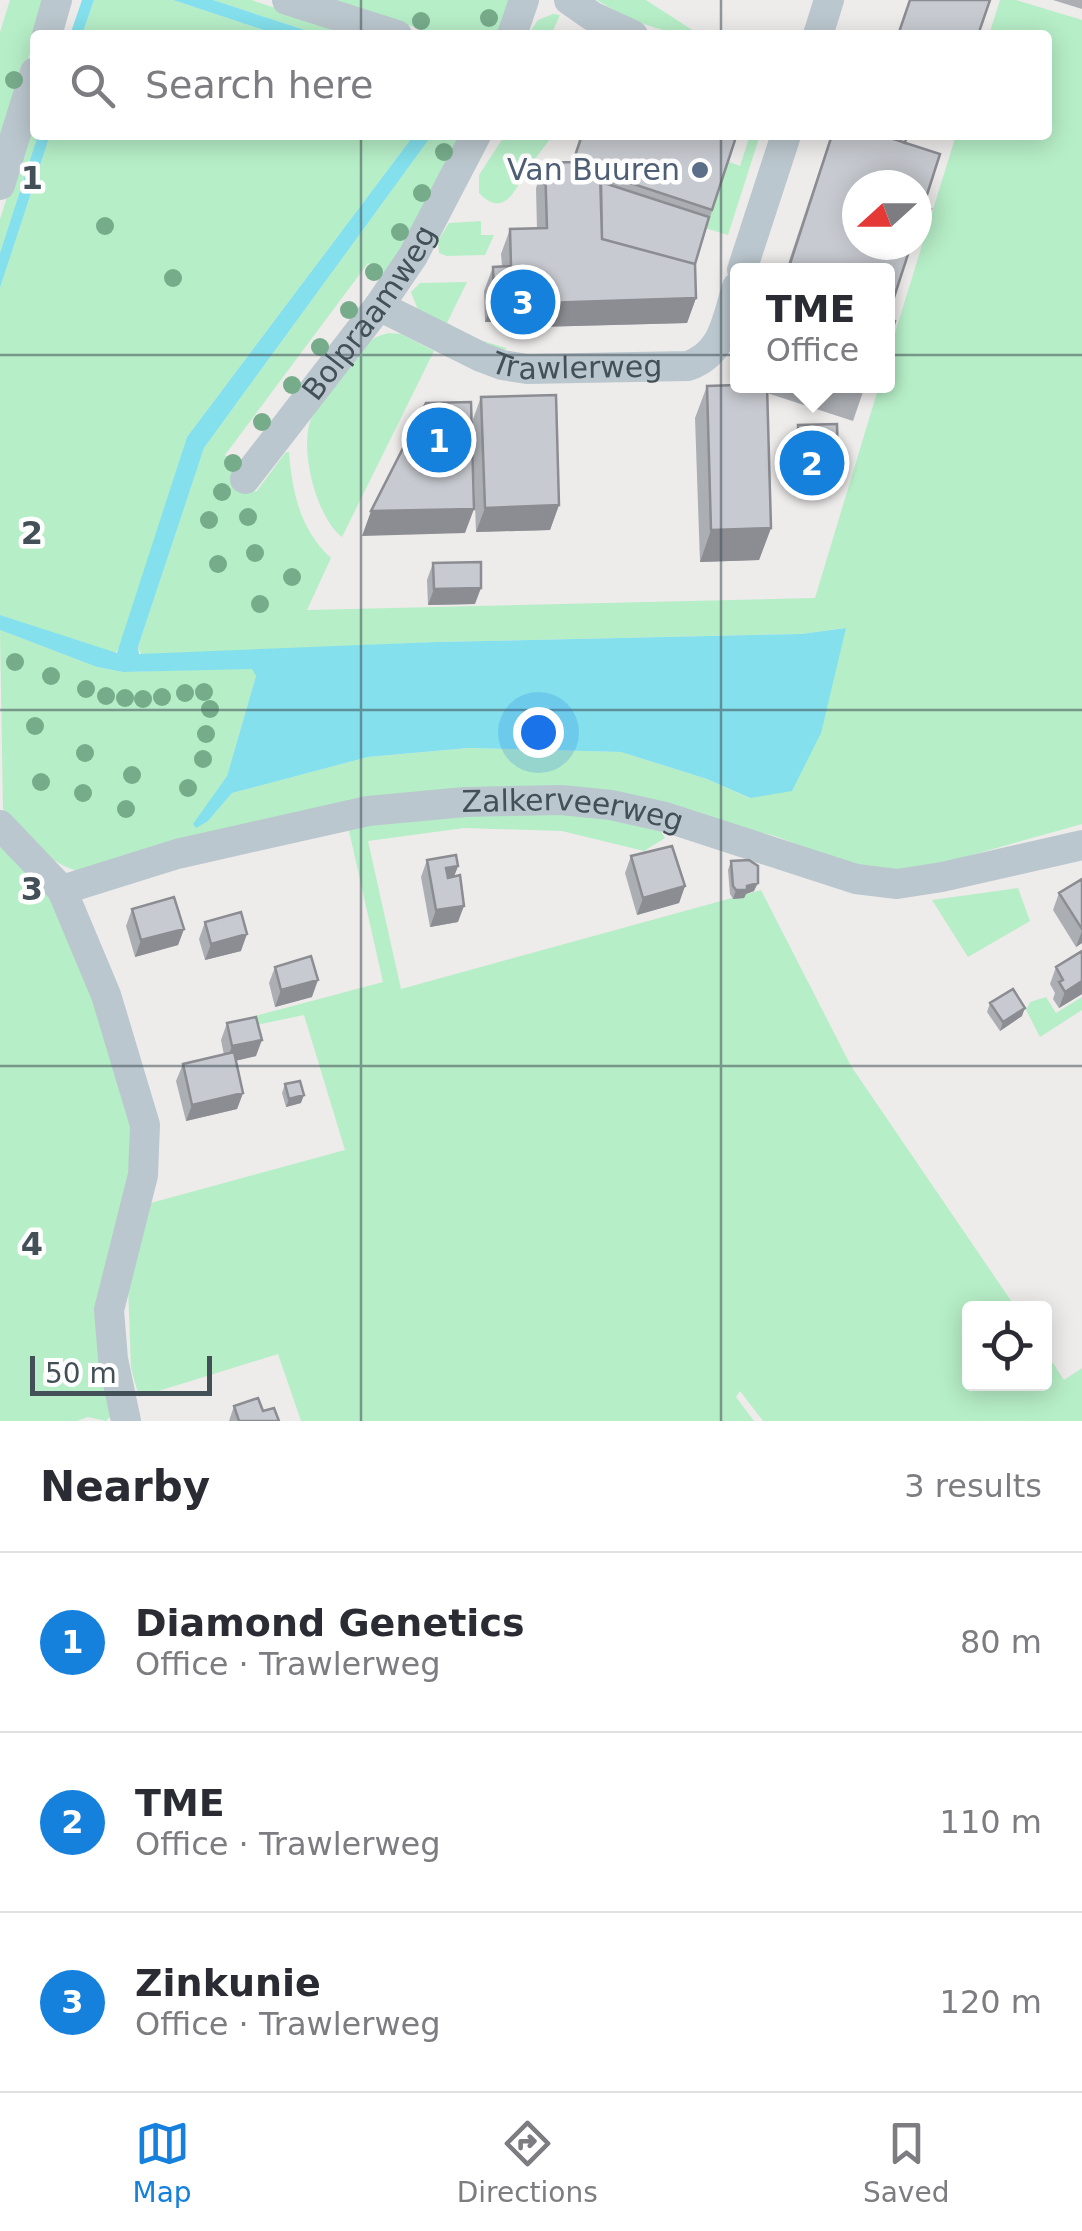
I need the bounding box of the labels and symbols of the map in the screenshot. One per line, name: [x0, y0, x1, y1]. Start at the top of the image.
place label: Van Buuren: [507, 152, 680, 187]
text: 1: [21, 159, 43, 197]
marker: Van Buuren: [689, 159, 711, 181]
north arrow: [842, 170, 932, 260]
street label: Bolpraamweg: [295, 219, 443, 407]
pin: 3: [490, 264, 556, 340]
street label: Trawlerweg: [486, 344, 663, 386]
pin: 1: [406, 402, 472, 478]
pin: 2: [780, 426, 844, 500]
text: 2: [21, 514, 43, 552]
your location: [513, 707, 564, 758]
street label: Zalkerveerweg: [461, 782, 688, 839]
text: 3: [21, 870, 43, 908]
text: 4: [21, 1225, 43, 1263]
scale bar: [30, 1351, 212, 1396]

